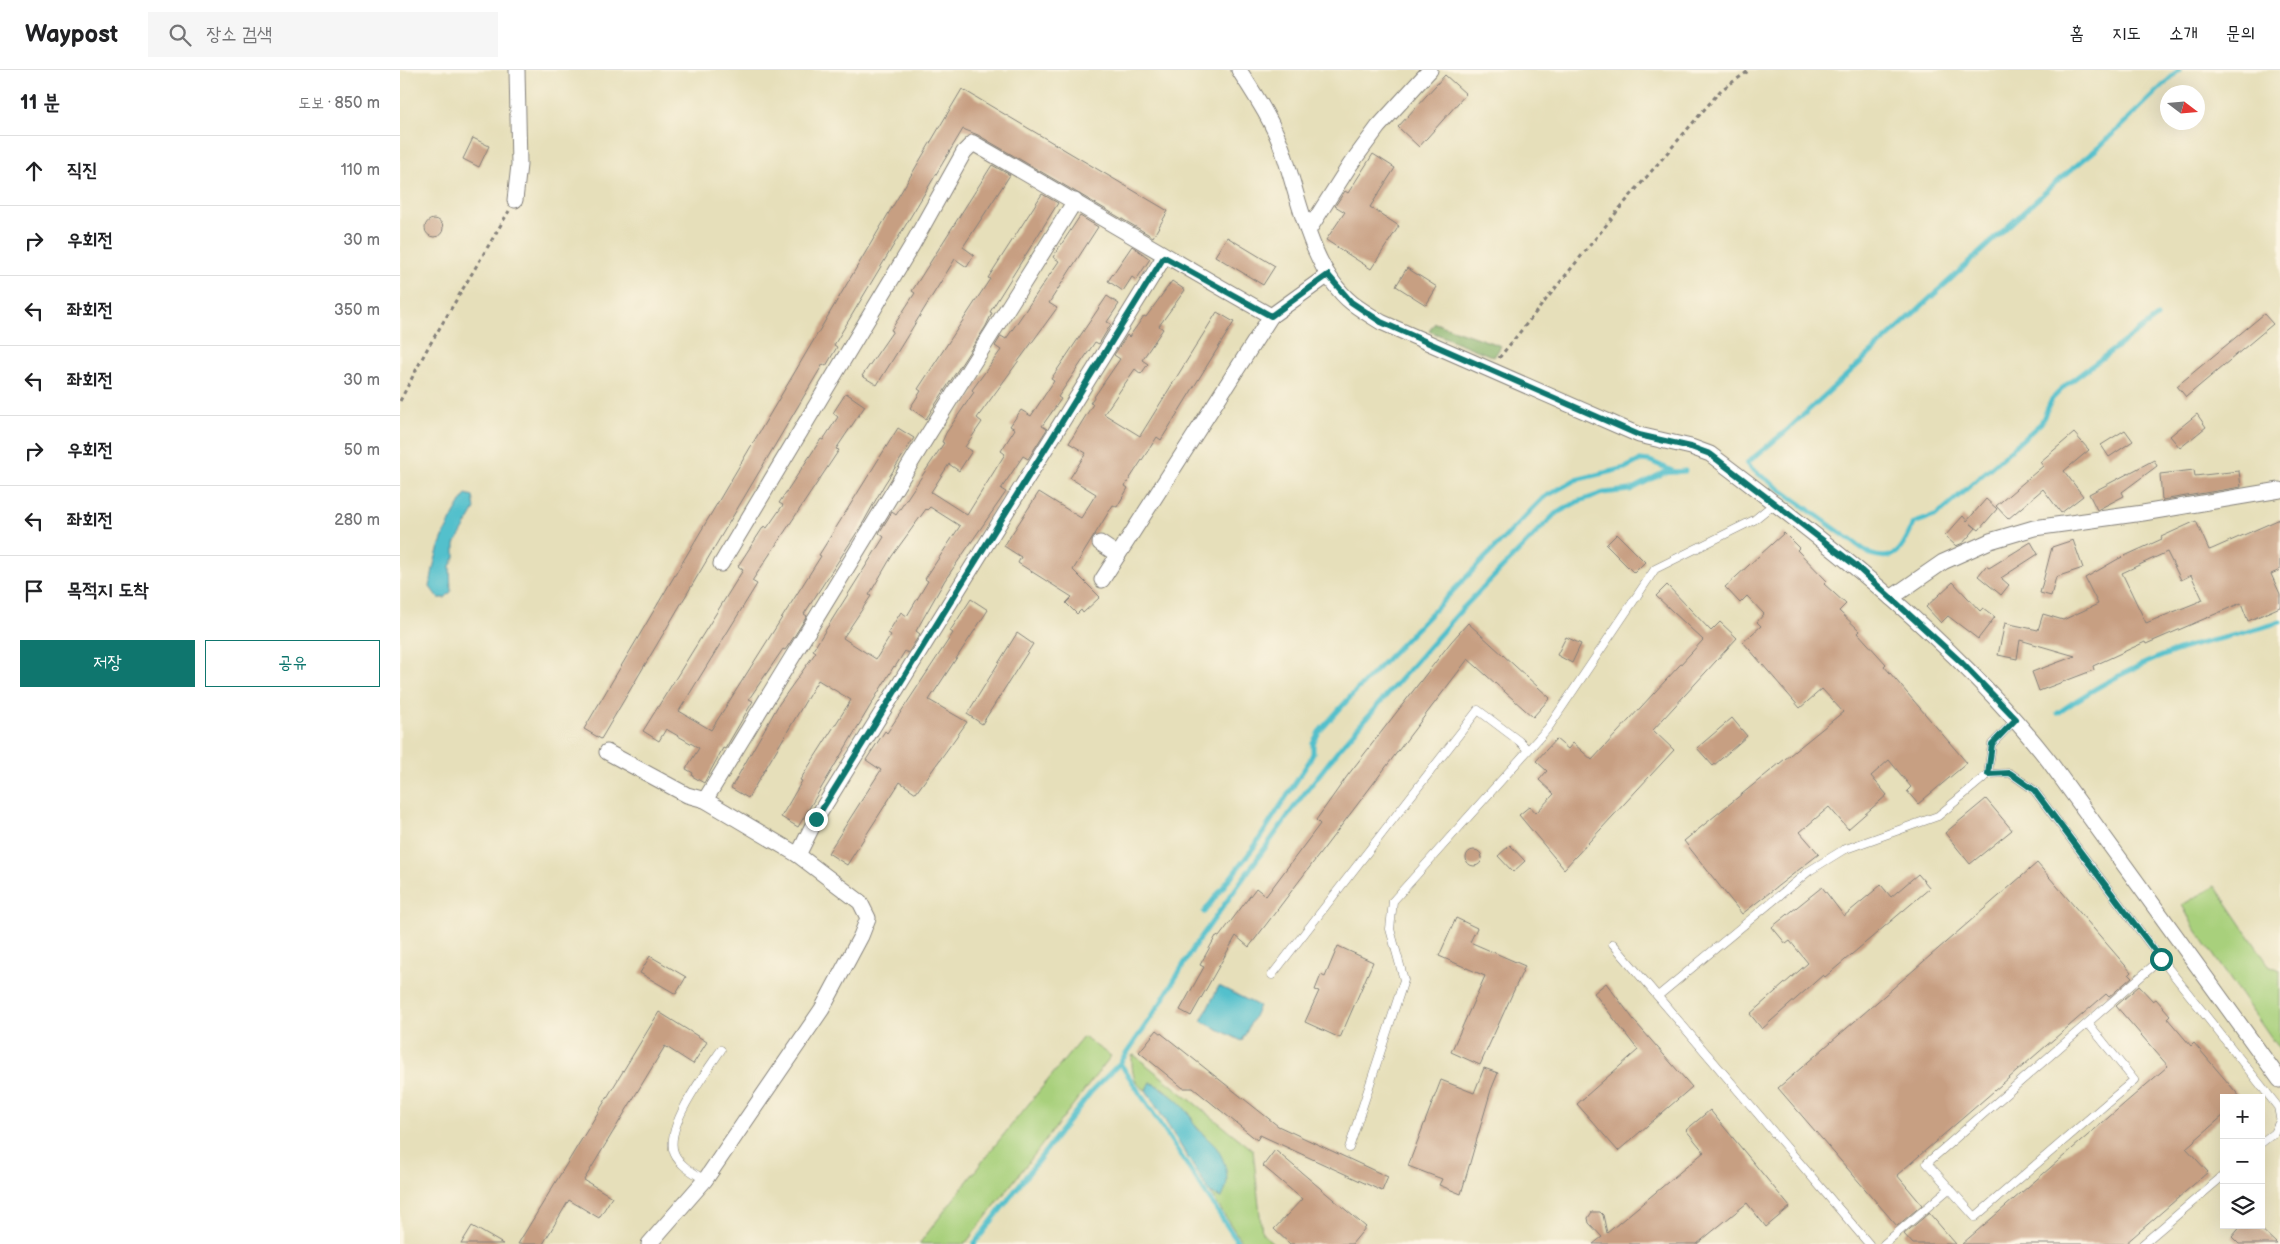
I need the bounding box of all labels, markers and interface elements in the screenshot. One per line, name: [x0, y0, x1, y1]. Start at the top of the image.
search box: [148, 12, 498, 57]
text: Waypost: [25, 20, 118, 49]
icon: search: [166, 21, 194, 49]
text: 장소 검색: [206, 23, 272, 46]
text: 홈: [2070, 23, 2084, 44]
text: 지도: [2112, 23, 2141, 44]
text: 소개: [2169, 23, 2198, 44]
text: 문의: [2226, 23, 2255, 44]
north arrow: [2160, 85, 2205, 130]
text: 11 분: [20, 90, 60, 115]
text: 도보 · 850 m: [298, 94, 380, 113]
icon: ahead: [20, 157, 48, 185]
text: 직진: [67, 159, 98, 182]
text: 110 m: [341, 161, 380, 180]
icon: right: [20, 227, 48, 255]
text: 우회전: [67, 229, 113, 252]
text: 30 m: [343, 231, 380, 250]
icon: left: [20, 297, 48, 325]
text: 좌회전: [67, 299, 113, 322]
text: 350 m: [334, 301, 380, 320]
icon: left: [20, 367, 48, 395]
text: 좌회전: [67, 369, 113, 392]
text: 30 m: [343, 371, 380, 390]
icon: right: [20, 437, 48, 465]
text: 우회전: [67, 439, 113, 462]
text: 50 m: [344, 441, 380, 460]
icon: left: [20, 507, 48, 535]
text: 좌회전: [67, 509, 113, 532]
text: 280 m: [334, 511, 380, 530]
icon: arrive: [20, 577, 48, 605]
text: 목적지 도착: [67, 579, 149, 602]
button: 저장: [20, 640, 195, 687]
button: 공유: [205, 640, 380, 687]
route end: [805, 808, 828, 831]
route start: [2150, 948, 2173, 971]
map controls: [2220, 1094, 2265, 1229]
button: +: [2220, 1094, 2265, 1139]
button: −: [2220, 1139, 2265, 1184]
button: layers: [2220, 1184, 2265, 1229]

